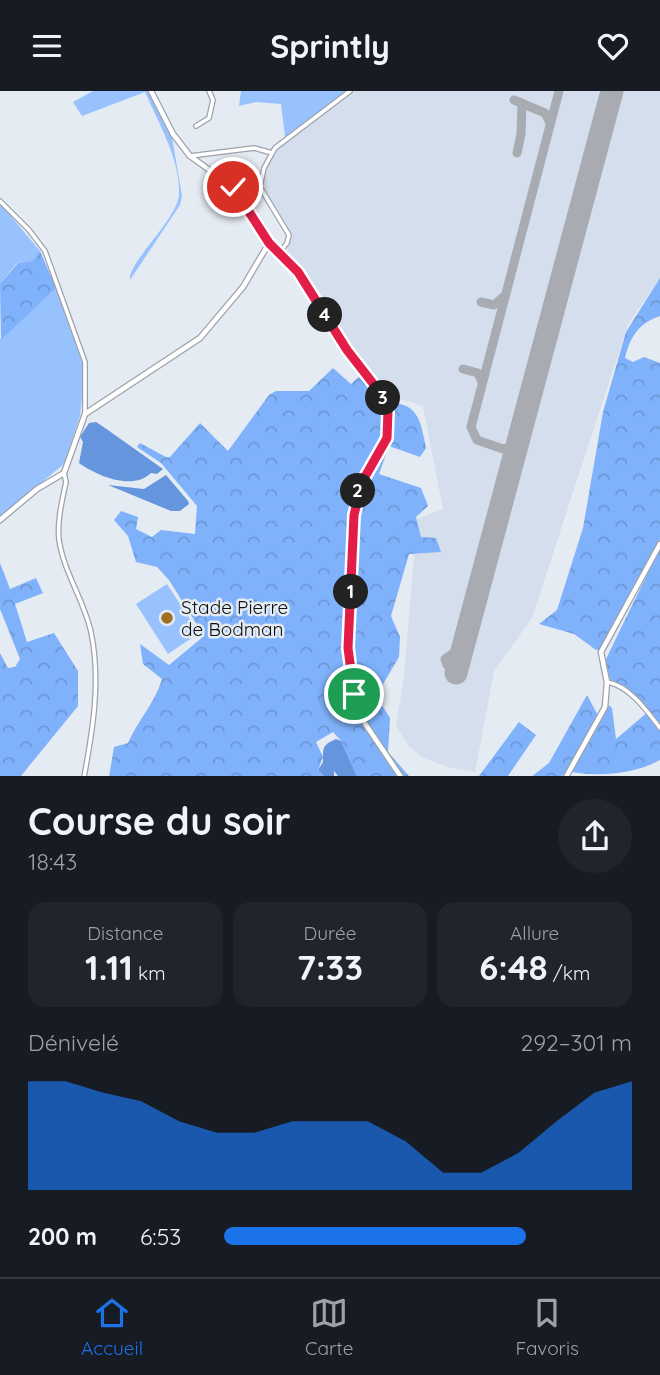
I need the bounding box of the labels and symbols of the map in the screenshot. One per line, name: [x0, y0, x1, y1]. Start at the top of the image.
pin: [203, 157, 263, 217]
pin: 4: [308, 297, 342, 333]
pin: 3: [366, 381, 400, 415]
pin: 2: [340, 473, 376, 509]
pin: 1: [334, 575, 368, 609]
place label: Stade Pierre de Bodman: [181, 595, 288, 641]
marker: Stade Pierre de Bodman: [159, 610, 175, 626]
pin: [324, 664, 384, 724]

